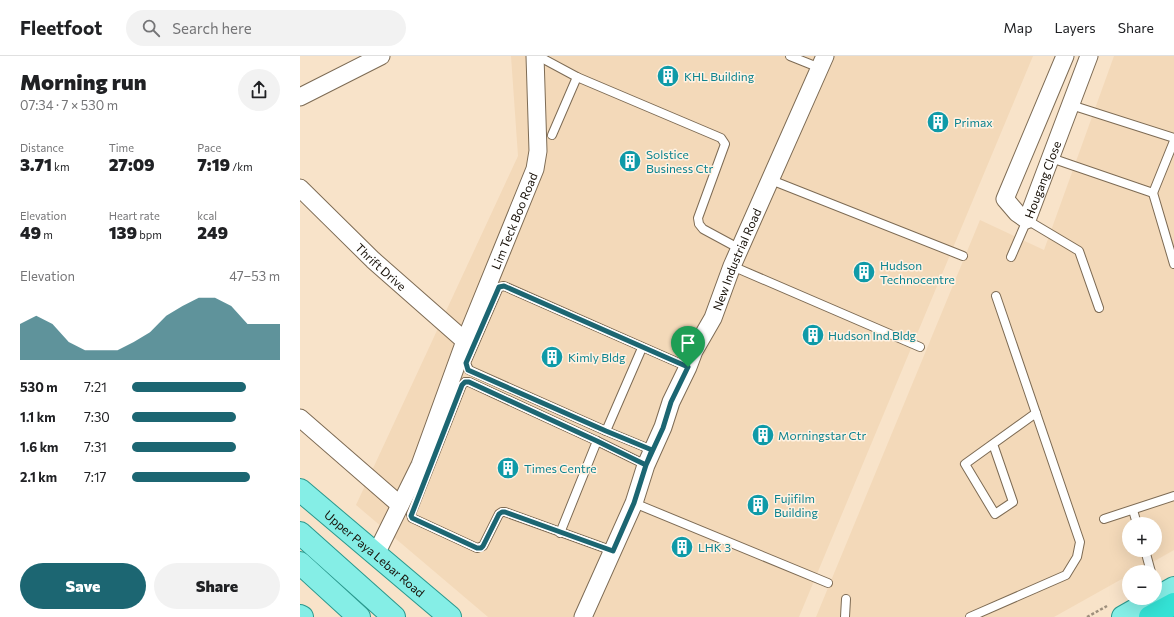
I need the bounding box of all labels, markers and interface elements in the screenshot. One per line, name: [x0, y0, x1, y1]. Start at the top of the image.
search box: [126, 10, 406, 46]
text: Fleetfoot: [20, 16, 102, 39]
icon: search: [140, 17, 162, 39]
text: Search here: [172, 19, 252, 37]
text: Map: [1004, 19, 1032, 36]
text: Layers: [1054, 19, 1096, 36]
text: Share: [1118, 19, 1154, 36]
building icon: KHL Building: [655, 63, 681, 89]
text: Morning run: [20, 68, 147, 95]
button: share: [238, 69, 280, 111]
place label: KHL Building: [684, 69, 755, 83]
text: 07:34 · 7 × 530 m: [20, 97, 118, 113]
building icon: Primax: [925, 109, 951, 135]
place label: Primax: [954, 115, 993, 129]
street label: Hougang Close: [1021, 139, 1063, 220]
text: Distance: [20, 141, 64, 154]
text: Time: [109, 141, 134, 154]
text: Pace: [197, 141, 221, 154]
place label: Solstice Business Ctr: [646, 147, 713, 175]
building icon: Solstice Business Ctr: [617, 148, 643, 174]
text: 3.71: [20, 154, 52, 175]
text: 27:09: [109, 154, 155, 175]
text: 7:19: [197, 154, 230, 175]
text: km: [52, 160, 70, 173]
text: /km: [230, 160, 253, 173]
street label: Lim Teck Boo Road: [488, 170, 540, 271]
street label: New Industrial Road: [709, 206, 764, 312]
text: Elevation: [20, 209, 66, 222]
text: Heart rate: [109, 209, 160, 222]
text: kcal: [197, 209, 217, 222]
text: 49: [20, 222, 41, 243]
text: 139: [109, 222, 137, 243]
text: 249: [197, 222, 228, 243]
text: m: [41, 228, 53, 241]
text: bpm: [137, 228, 162, 241]
street label: Thrift Drive: [353, 240, 409, 293]
place label: Hudson Technocentre: [880, 258, 955, 286]
building icon: Hudson Technocentre: [851, 259, 877, 285]
text: Elevation: [20, 268, 75, 284]
text: 47–53 m: [229, 268, 280, 284]
building icon: Hudson Ind Bldg: [800, 322, 826, 348]
pin: [671, 326, 705, 367]
place label: Hudson Ind Bldg: [828, 328, 917, 342]
icon: arrive: [677, 332, 699, 354]
building icon: Kimly Bldg: [539, 344, 565, 370]
place label: Kimly Bldg: [568, 350, 626, 364]
text: 530 m: [20, 379, 58, 395]
text: 7:21: [84, 379, 107, 395]
text: 1.1 km: [20, 409, 56, 425]
text: 7:30: [84, 409, 110, 425]
building icon: Morningstar Ctr: [750, 422, 776, 448]
place label: Morningstar Ctr: [778, 428, 866, 442]
text: 1.6 km: [20, 439, 58, 455]
text: 7:31: [84, 439, 107, 455]
building icon: Times Centre: [495, 455, 521, 481]
place label: Times Centre: [524, 461, 597, 475]
text: 2.1 km: [20, 469, 57, 485]
text: 7:17: [84, 469, 106, 485]
place label: Fujifilm Building: [774, 491, 818, 519]
building icon: Fujifilm Building: [745, 492, 771, 518]
street label: Upper Paya Lebar Road: [322, 507, 428, 600]
map controls: [1122, 517, 1162, 605]
button: +: [1122, 517, 1162, 557]
building icon: LHK 3: [669, 534, 695, 560]
place label: LHK 3: [698, 540, 731, 554]
button: Save: [20, 563, 146, 609]
button: Share: [154, 563, 280, 609]
button: −: [1122, 565, 1162, 605]

